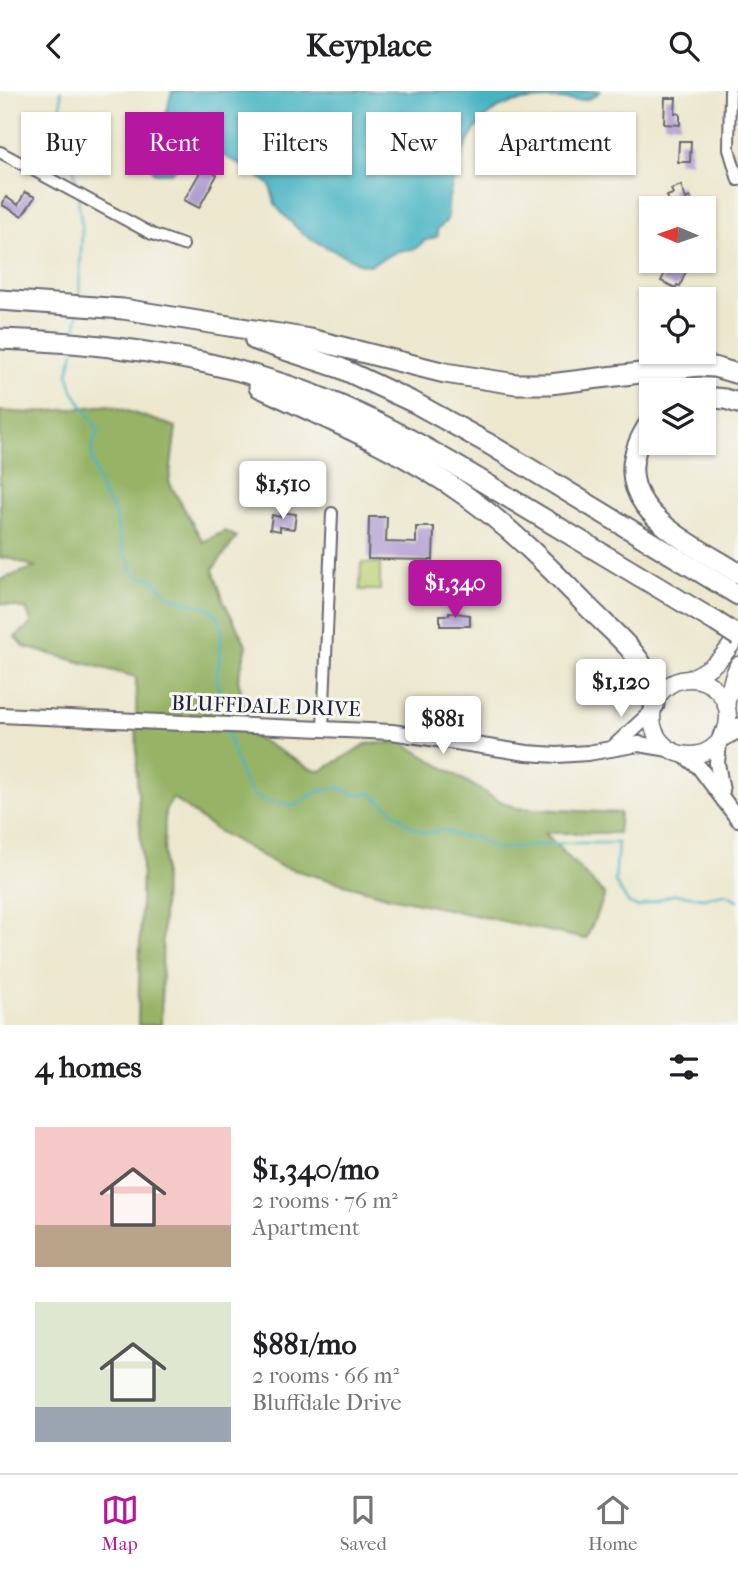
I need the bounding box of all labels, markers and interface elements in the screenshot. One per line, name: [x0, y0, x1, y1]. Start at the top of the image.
icon: back: [35, 27, 73, 65]
text: Keyplace: [306, 27, 432, 64]
icon: search: [665, 27, 703, 65]
chip: Buy: [21, 112, 111, 175]
chip: Rent: [125, 112, 224, 175]
chip: Filters: [238, 112, 352, 175]
chip: New: [366, 112, 461, 175]
chip: Apartment: [475, 112, 636, 175]
north arrow: [639, 196, 716, 273]
map controls: [639, 196, 716, 455]
button: locate: [639, 287, 716, 364]
button: layers: [639, 378, 716, 455]
pin: $1,510: [226, 461, 340, 521]
text: $1,510: [255, 470, 311, 497]
pin: $1,340: [398, 561, 512, 620]
text: $1,340: [424, 569, 486, 596]
pin: $1,120: [564, 659, 678, 719]
text: $1,120: [592, 668, 650, 695]
street label: BLUFFDALE DRIVE: [171, 691, 361, 721]
pin: $881: [402, 697, 484, 756]
text: $881: [421, 705, 465, 732]
icon: filters: [665, 1048, 703, 1086]
text: 4 homes: [35, 1050, 142, 1085]
text: $1,340/mo: [252, 1152, 379, 1187]
icon: home: [91, 1155, 175, 1239]
text: 2 rooms · 76 m²: [252, 1187, 398, 1214]
text: Apartment: [252, 1214, 360, 1241]
text: $881/mo: [252, 1327, 357, 1362]
icon: home: [91, 1330, 175, 1414]
text: 2 rooms · 66 m²: [252, 1362, 399, 1389]
text: Bluffdale Drive: [252, 1389, 402, 1416]
tab: Map: [101, 1491, 139, 1555]
tab: Saved: [340, 1491, 387, 1555]
tab: Home: [588, 1491, 637, 1555]

